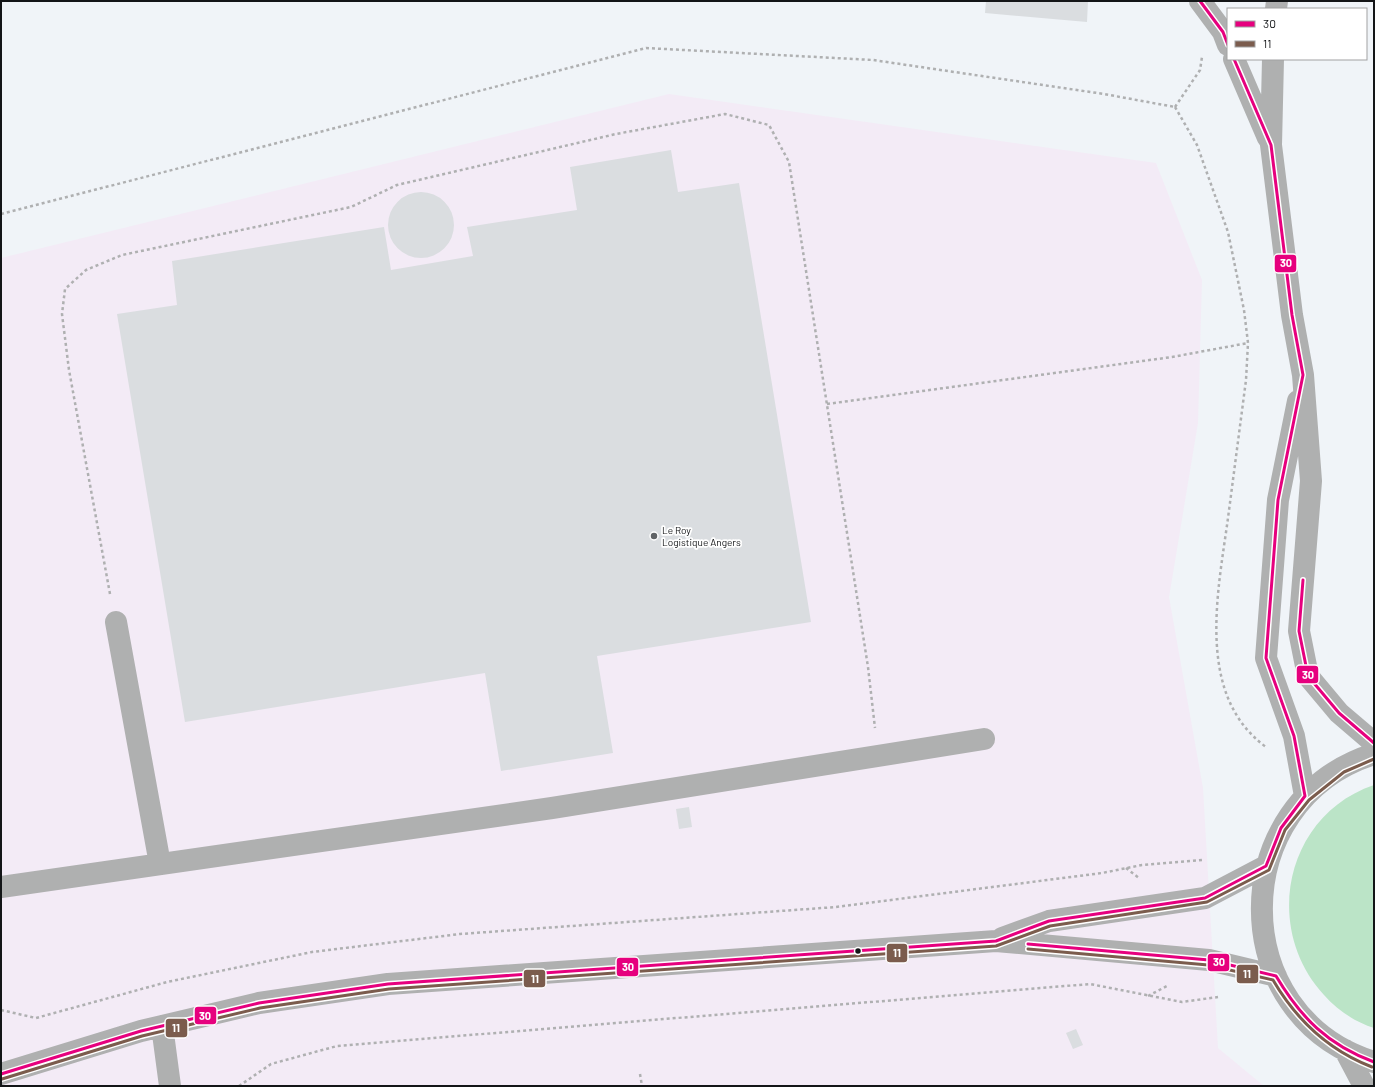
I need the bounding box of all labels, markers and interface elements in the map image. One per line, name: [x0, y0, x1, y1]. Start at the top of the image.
legend: [1227, 8, 1367, 60]
text: 30: [1263, 16, 1276, 30]
text: 11: [1263, 36, 1271, 50]
line badge: 30: [1274, 254, 1297, 273]
text: 30: [1280, 256, 1292, 269]
place label: Le Roy Logistique Angers: [662, 524, 741, 548]
marker: Le Roy Logistique Angers: [649, 531, 659, 541]
line badge: 30: [1296, 665, 1319, 684]
text: 30: [1302, 668, 1314, 681]
line badge: 11: [886, 943, 908, 963]
unlabelled marker: [853, 946, 863, 956]
text: 11: [893, 946, 901, 959]
line badge: 30: [1207, 953, 1230, 972]
text: 30: [1213, 955, 1225, 968]
line badge: 30: [616, 957, 639, 977]
text: 30: [622, 960, 634, 973]
line badge: 11: [1236, 964, 1259, 984]
text: 11: [1243, 967, 1251, 980]
line badge: 11: [523, 969, 546, 988]
text: 11: [531, 972, 539, 985]
line badge: 30: [194, 1006, 217, 1025]
text: 30: [199, 1009, 211, 1022]
line badge: 11: [165, 1018, 188, 1038]
text: 11: [172, 1021, 180, 1034]

